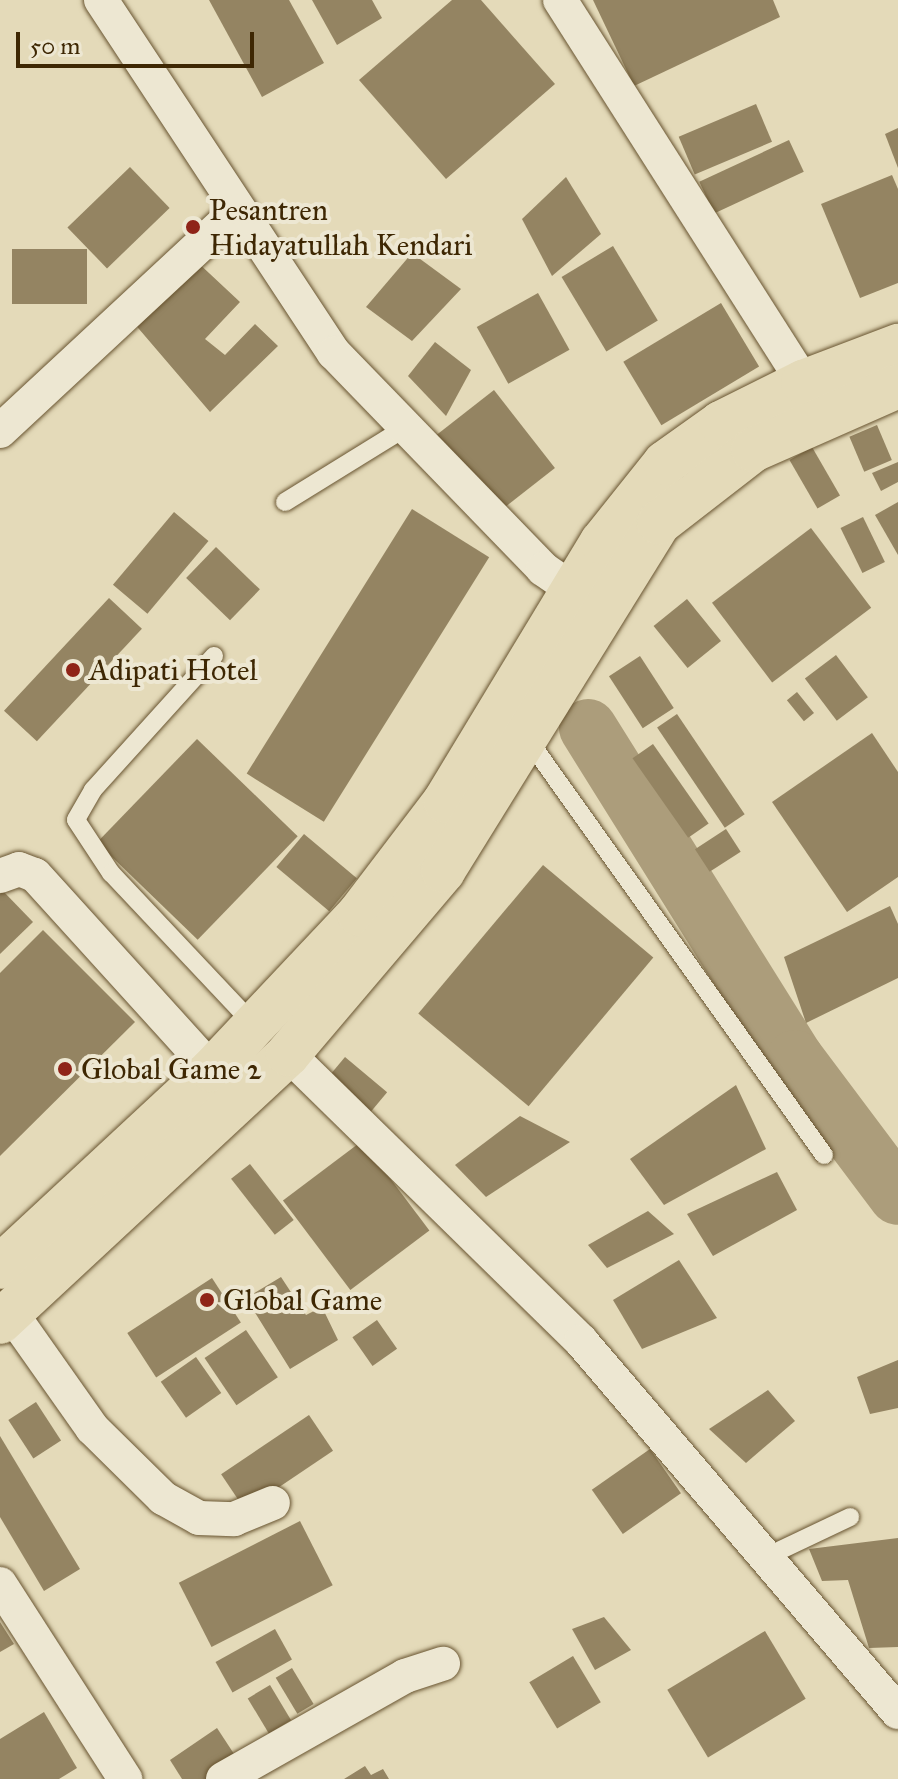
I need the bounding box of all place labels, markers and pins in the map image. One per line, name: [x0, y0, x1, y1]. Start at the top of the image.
place label: Pesantren Hidayatullah Kendari: [209, 192, 473, 262]
marker: Pesantren Hidayatullah Kendari: [184, 218, 202, 236]
place label: Adipati Hotel: [89, 652, 258, 688]
marker: Adipati Hotel: [64, 661, 82, 679]
place label: Global Game 2: [81, 1051, 262, 1087]
marker: Global Game 2: [56, 1060, 74, 1078]
place label: Global Game: [223, 1282, 382, 1318]
marker: Global Game: [198, 1291, 216, 1309]

